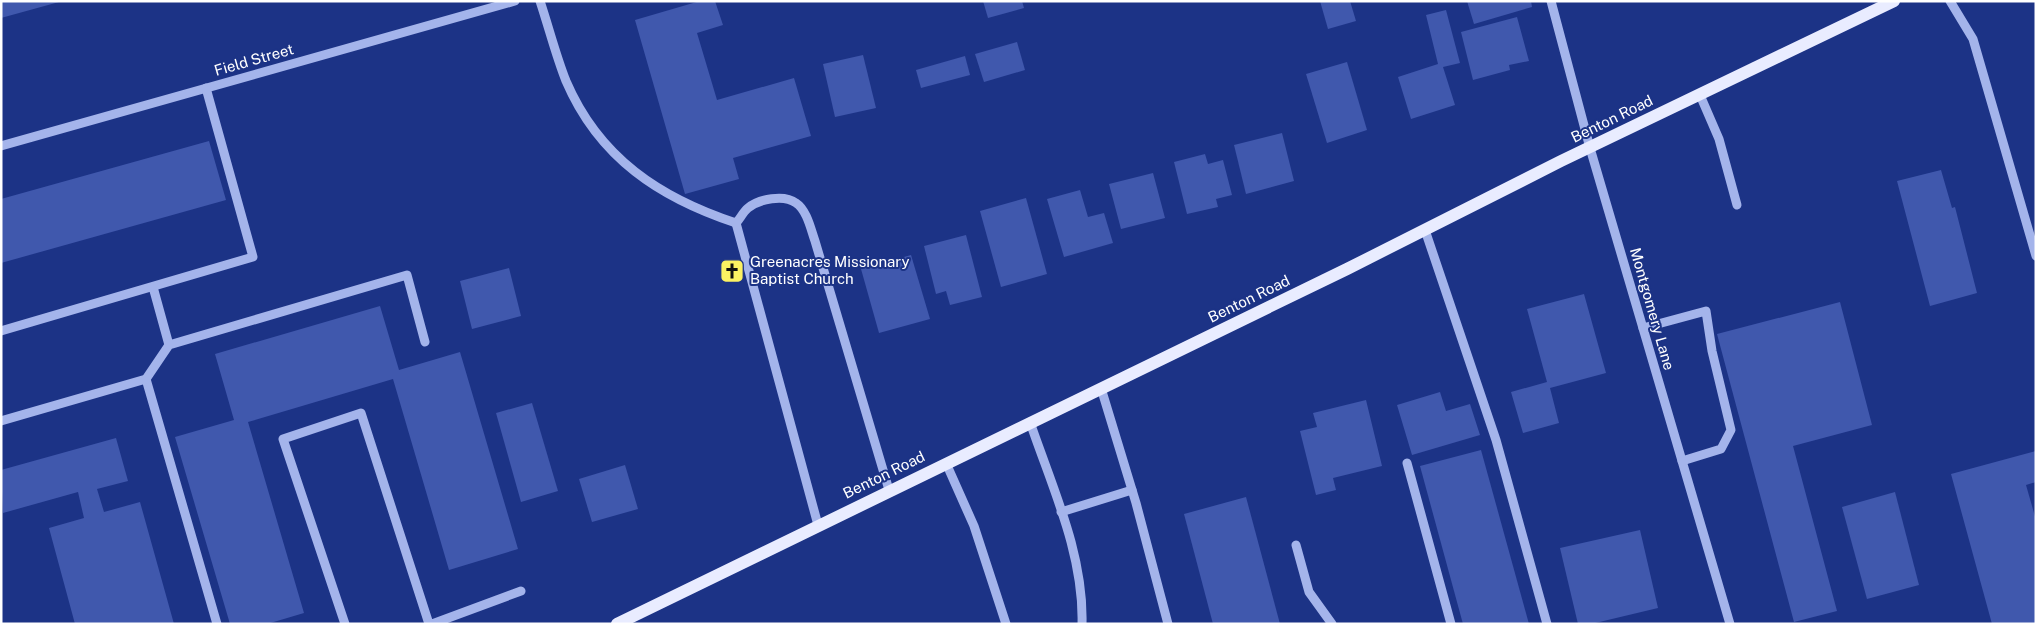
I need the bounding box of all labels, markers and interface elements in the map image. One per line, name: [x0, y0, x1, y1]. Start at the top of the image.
street label: Field Street: [212, 40, 296, 79]
street label: Benton Road: [1568, 91, 1655, 146]
street label: Montgomery Lane: [1627, 246, 1678, 372]
place label: Greenacres Missionary Baptist Church: [750, 253, 909, 287]
church icon: Greenacres Missionary Baptist Church: [719, 258, 745, 284]
street label: Benton Road: [1205, 271, 1292, 326]
street label: Benton Road: [840, 447, 927, 502]

